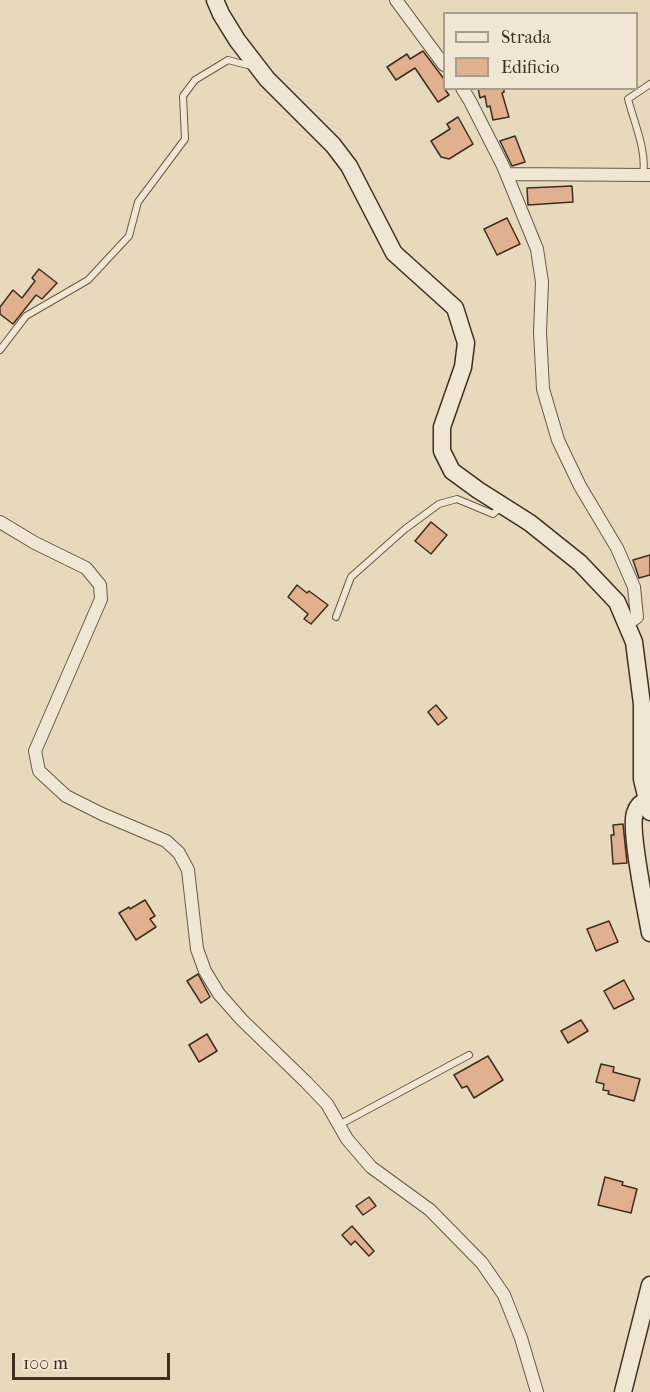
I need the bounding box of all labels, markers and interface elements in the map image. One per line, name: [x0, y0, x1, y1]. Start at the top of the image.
legend: [443, 12, 638, 90]
text: Strada: [501, 27, 551, 48]
text: Edificio: [501, 57, 559, 78]
scale bar: [15, 1341, 172, 1379]
text: 100 m: [23, 1353, 68, 1374]

